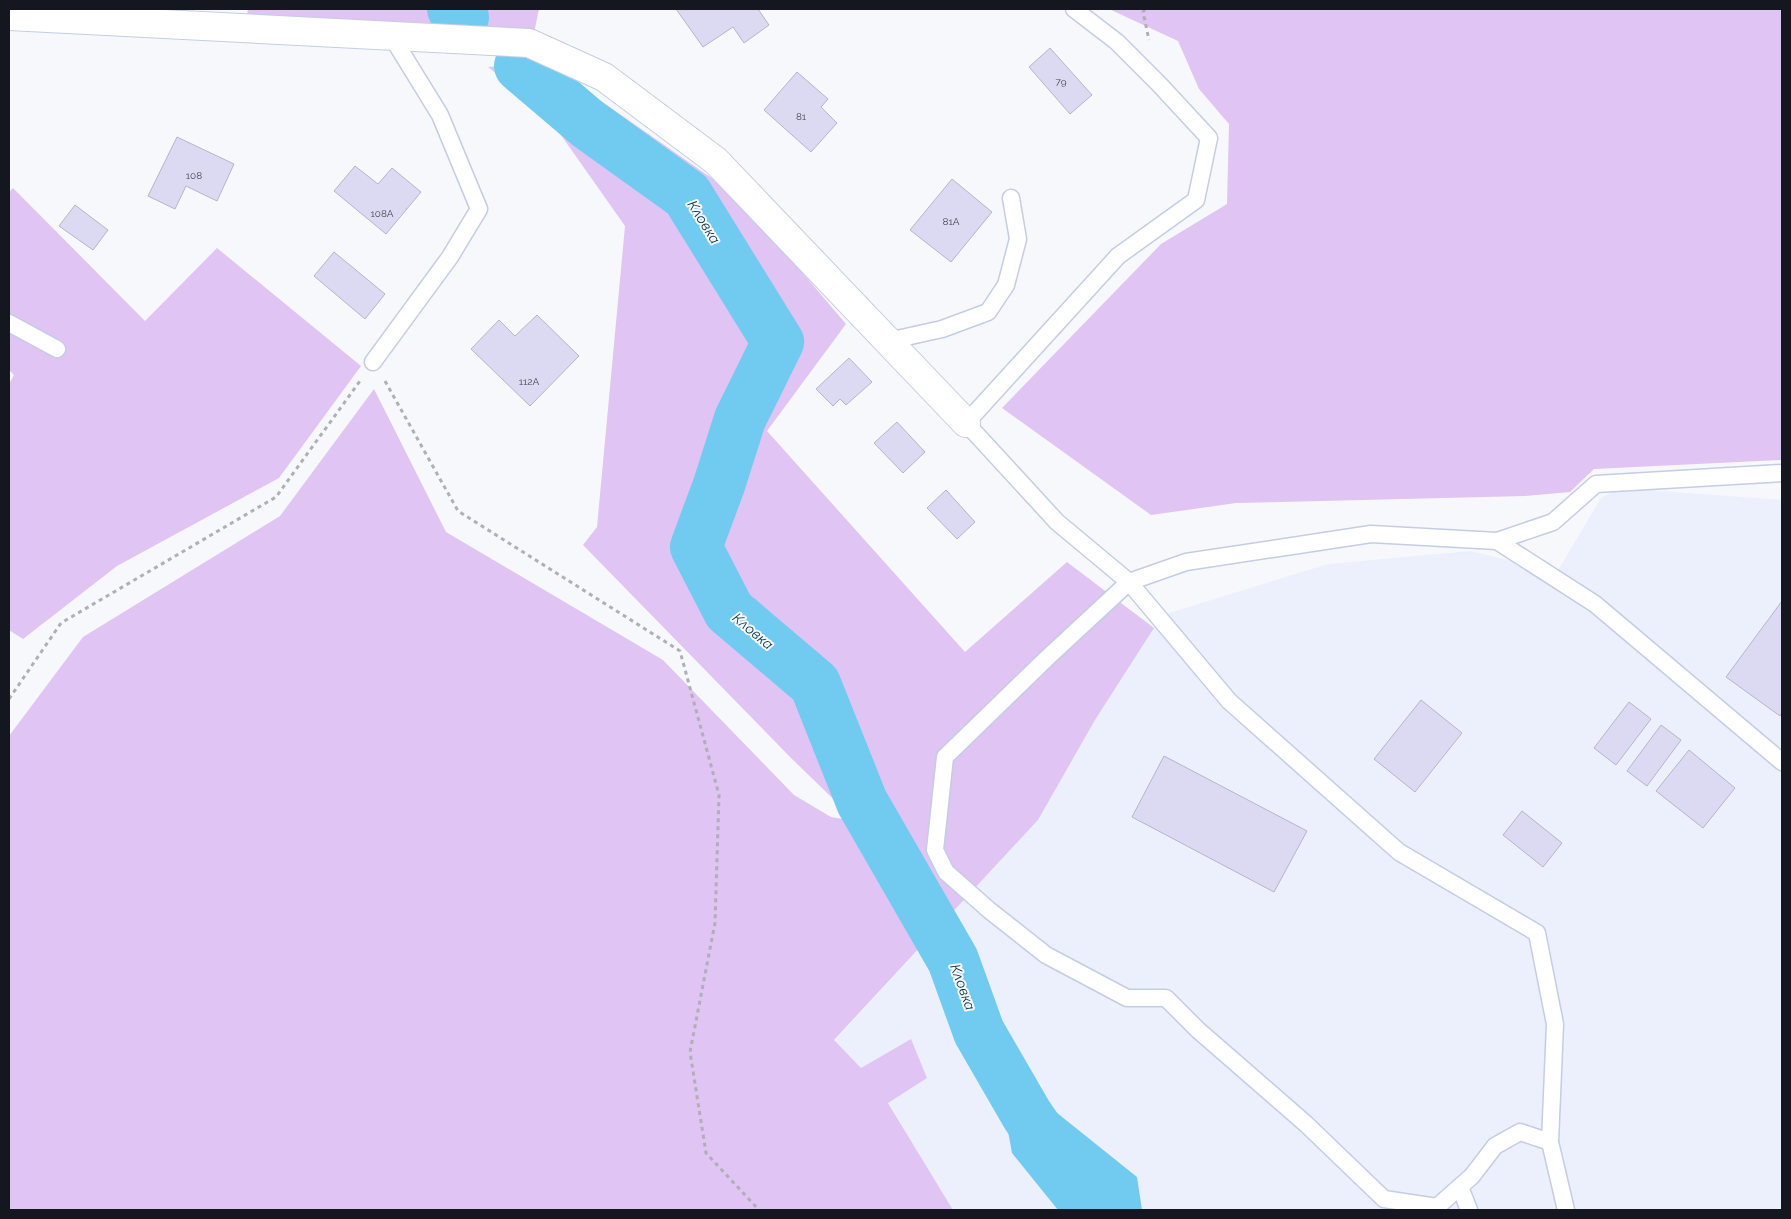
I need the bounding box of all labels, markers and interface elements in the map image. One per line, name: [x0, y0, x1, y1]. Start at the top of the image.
house number: 79: [1055, 76, 1067, 87]
house number: 81: [796, 111, 807, 122]
house number: 108: [186, 170, 202, 181]
water label: Кловка: [685, 197, 723, 247]
house number: 108А: [371, 208, 394, 219]
house number: 81А: [943, 216, 960, 227]
house number: 112А: [519, 376, 540, 387]
water label: Кловка: [730, 609, 776, 653]
water label: Кловка: [947, 962, 979, 1012]

